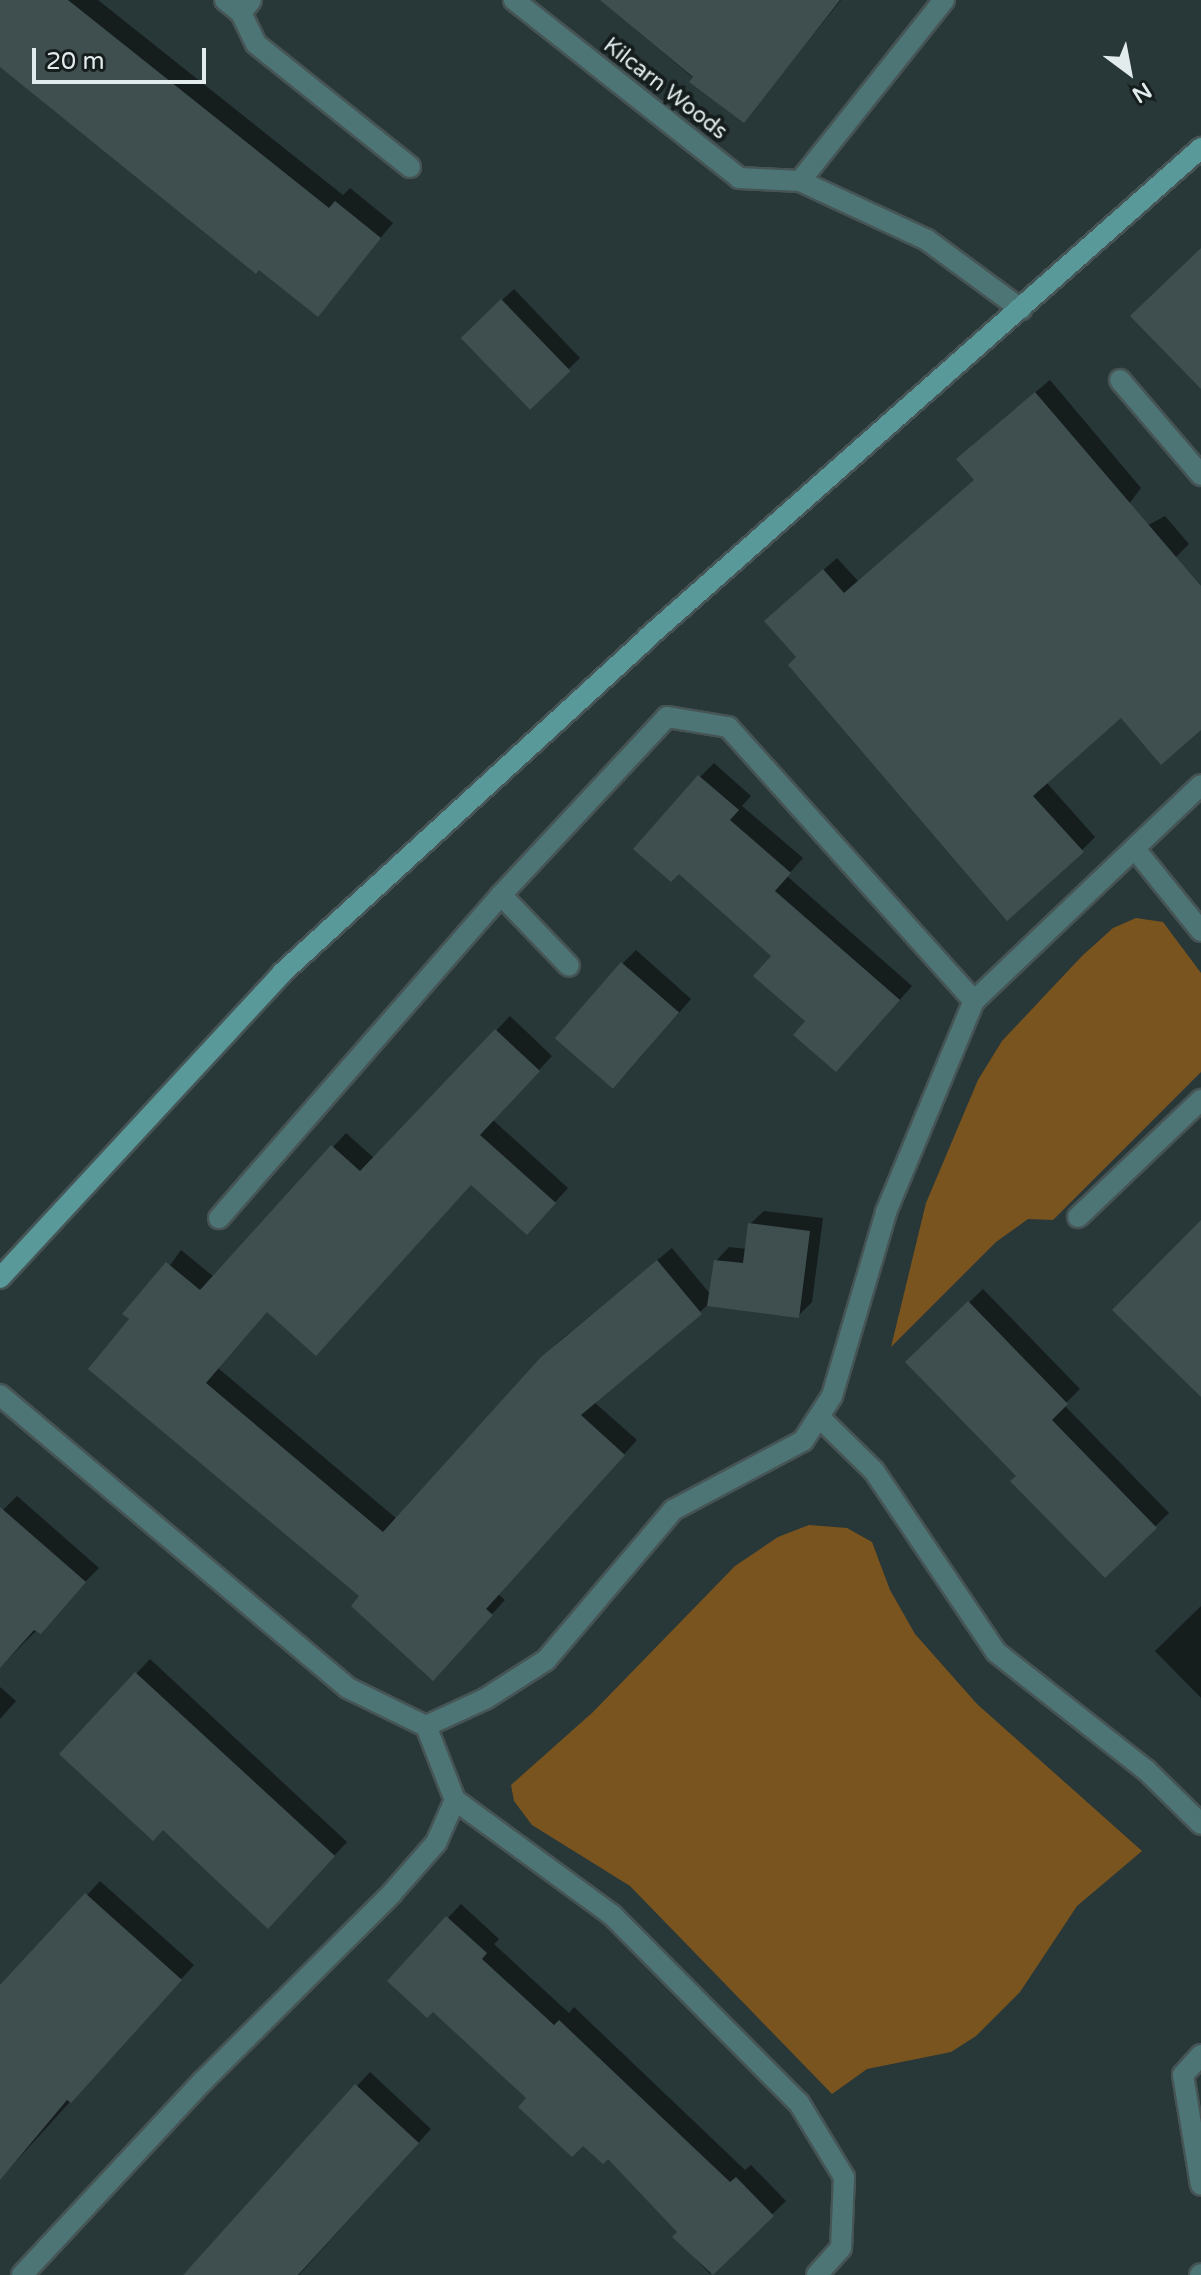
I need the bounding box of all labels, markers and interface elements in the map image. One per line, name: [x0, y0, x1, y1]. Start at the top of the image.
scale bar: [36, 32, 210, 82]
street label: Kilcarn Woods: [598, 32, 732, 146]
north arrow: [1089, 32, 1169, 112]
text: 20 m: [46, 47, 104, 76]
text: N: [1127, 77, 1156, 108]

